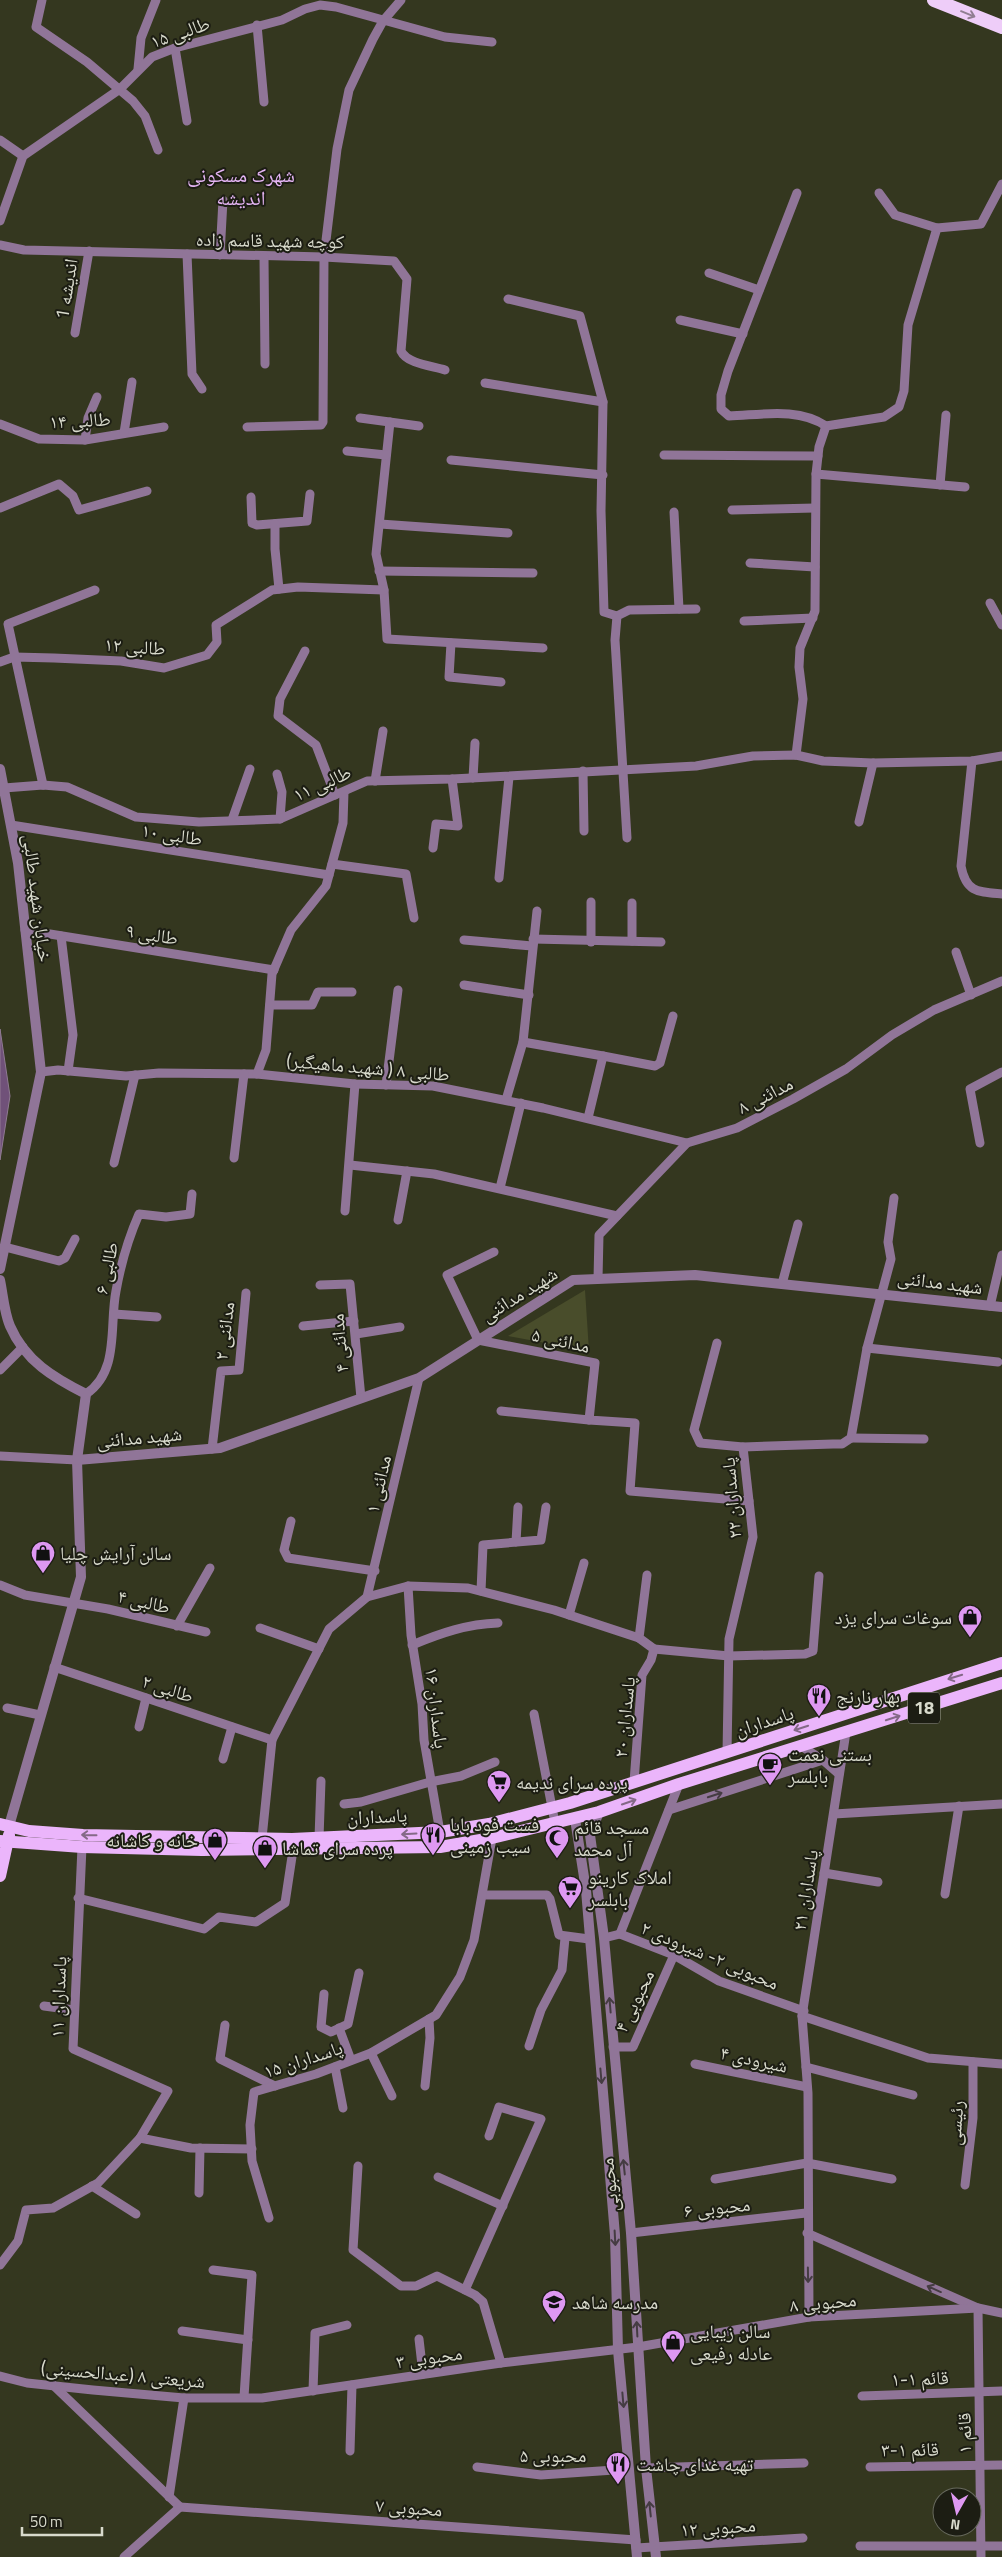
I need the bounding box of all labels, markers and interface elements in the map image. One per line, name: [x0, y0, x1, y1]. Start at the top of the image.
street label: طالبی ۱۵: [146, 8, 213, 55]
one-way arrow: [960, 9, 975, 19]
district label: شهرک مسکونی اندیشه: [187, 159, 295, 213]
street label: کوچه شهید قاسم زاده: [196, 224, 345, 255]
street label: اندیشه 1: [46, 256, 85, 321]
street label: طالبی ۱۴: [49, 403, 111, 436]
street label: طالبی ۱۲: [103, 629, 167, 662]
street label: طالبی ۱۱: [288, 757, 356, 808]
street label: طالبی ۱۰: [140, 814, 205, 853]
street label: خیابان شهید طالبی: [16, 832, 61, 964]
street label: طالبی ۹: [124, 915, 180, 952]
street label: طالبی ۸ ( شهید ماهیگیر): [285, 1045, 451, 1088]
street label: مدائنی ۸: [732, 1068, 798, 1121]
street label: طالبی ۶: [86, 1239, 125, 1297]
street label: شهید مدائنی: [475, 1259, 563, 1329]
street label: شهید مدائنی: [896, 1262, 984, 1301]
street label: مدائنی ۲: [206, 1300, 241, 1362]
street label: مدائنی ۴: [321, 1313, 356, 1374]
street label: مدائنی ۵: [529, 1319, 593, 1360]
street label: شهید مدائنی: [95, 1418, 183, 1455]
street label: مدائنی ۱: [357, 1452, 398, 1516]
street label: پاسداران ۲۲: [713, 1456, 749, 1540]
place label: سالن آرایش چلیا: [60, 1538, 171, 1567]
shop icon: سالن آرایش چلیا: [30, 1540, 56, 1574]
street label: طالبی ۴: [115, 1580, 173, 1621]
place label: سوغات سرای یزد: [835, 1602, 952, 1631]
shop icon: سوغات سرای یزد: [957, 1604, 983, 1638]
street label: طالبی ۲: [139, 1666, 198, 1709]
street label: پاسداران ۱۶: [418, 1666, 457, 1750]
one-way arrow: [948, 1673, 964, 1683]
street label: پاسداران ۲۰: [605, 1675, 642, 1759]
place label: بهار نارنج: [836, 1681, 900, 1710]
restaurant icon: بهار نارنج: [806, 1683, 832, 1717]
road number: 18: [908, 1692, 940, 1724]
street label: پاسداران: [731, 1697, 797, 1744]
one-way arrow: [884, 1712, 900, 1722]
one-way arrow: [794, 1724, 809, 1733]
place label: بستنی نعمت بابلسر: [787, 1739, 872, 1790]
cafe icon: بستنی نعمت بابلسر: [757, 1752, 783, 1786]
place label: پرده سرای ندیمه: [516, 1767, 628, 1796]
supermarket icon: پرده سرای ندیمه: [486, 1769, 512, 1803]
one-way arrow: [707, 1790, 722, 1799]
one-way arrow: [621, 1796, 637, 1806]
street label: پاسداران: [346, 1799, 408, 1832]
place label: فست فود بابا سیب زمینی: [450, 1809, 539, 1860]
place label: مسجد قائم آل محمد: [574, 1812, 649, 1863]
restaurant icon: فست فود بابا سیب زمینی: [420, 1822, 446, 1856]
place label: خانه و کاشانه: [106, 1825, 198, 1854]
mosque icon: مسجد قائم آل محمد: [544, 1825, 570, 1859]
shop icon: خانه و کاشانه: [202, 1827, 228, 1861]
one-way arrow: [401, 1829, 417, 1838]
one-way arrow: [81, 1830, 98, 1840]
place label: پرده سرای تماشا: [282, 1833, 393, 1862]
shop icon: پرده سرای تماشا: [252, 1835, 278, 1869]
street label: پاسداران ۲۱: [784, 1847, 825, 1932]
place label: املاک کارینو بابلسر: [587, 1862, 672, 1913]
supermarket icon: املاک کارینو بابلسر: [557, 1875, 583, 1909]
street label: محبوبی ۲- شیرودی ۲: [637, 1912, 784, 1997]
street label: پاسداران ۱۱: [42, 1956, 73, 2038]
street label: محبوبی ۴: [606, 1964, 661, 2037]
one-way arrow: [605, 1998, 614, 2014]
street label: پاسداران ۱۵: [260, 2032, 346, 2085]
street label: شیرودی ۴: [718, 2037, 790, 2080]
one-way arrow: [596, 2068, 606, 2084]
street label: رئیسی: [938, 2099, 971, 2146]
street label: محبوبی: [591, 2157, 626, 2213]
one-way arrow: [620, 2159, 629, 2175]
street label: محبوبی ۶: [682, 2189, 752, 2224]
one-way arrow: [610, 2230, 619, 2246]
one-way arrow: [803, 2266, 813, 2282]
one-way arrow: [927, 2283, 942, 2293]
street label: محبوبی ۸: [788, 2284, 857, 2319]
place label: مدرسه شاهد: [572, 2287, 658, 2316]
school or university icon: مدرسه شاهد: [541, 2289, 567, 2323]
place label: سالن زیبایی عادله رفیعی: [690, 2316, 773, 2367]
one-way arrow: [632, 2321, 641, 2337]
shop icon: سالن زیبایی عادله رفیعی: [660, 2329, 686, 2363]
street label: محبوبی ۳: [394, 2338, 464, 2376]
street label: شریعتی ۸ (عبدالحسینی): [40, 2352, 206, 2395]
street label: قائم ۱-۱: [891, 2362, 949, 2393]
one-way arrow: [618, 2392, 628, 2408]
street label: قائم ۱: [949, 2412, 978, 2454]
street label: قائم ۱-۳: [881, 2433, 939, 2464]
street label: محبوبی ۵: [520, 2440, 586, 2469]
place label: تهیه غذای چاشت: [636, 2449, 754, 2478]
restaurant icon: تهیه غذای چاشت: [605, 2451, 631, 2485]
north arrow: [932, 2487, 982, 2537]
street label: محبوبی ۷: [375, 2490, 443, 2523]
one-way arrow: [645, 2501, 655, 2517]
scale bar: [22, 2504, 102, 2536]
street label: محبوبی ۱۲: [679, 2509, 757, 2544]
text: 50 m: [30, 2510, 63, 2533]
text: N: [949, 2514, 961, 2536]

